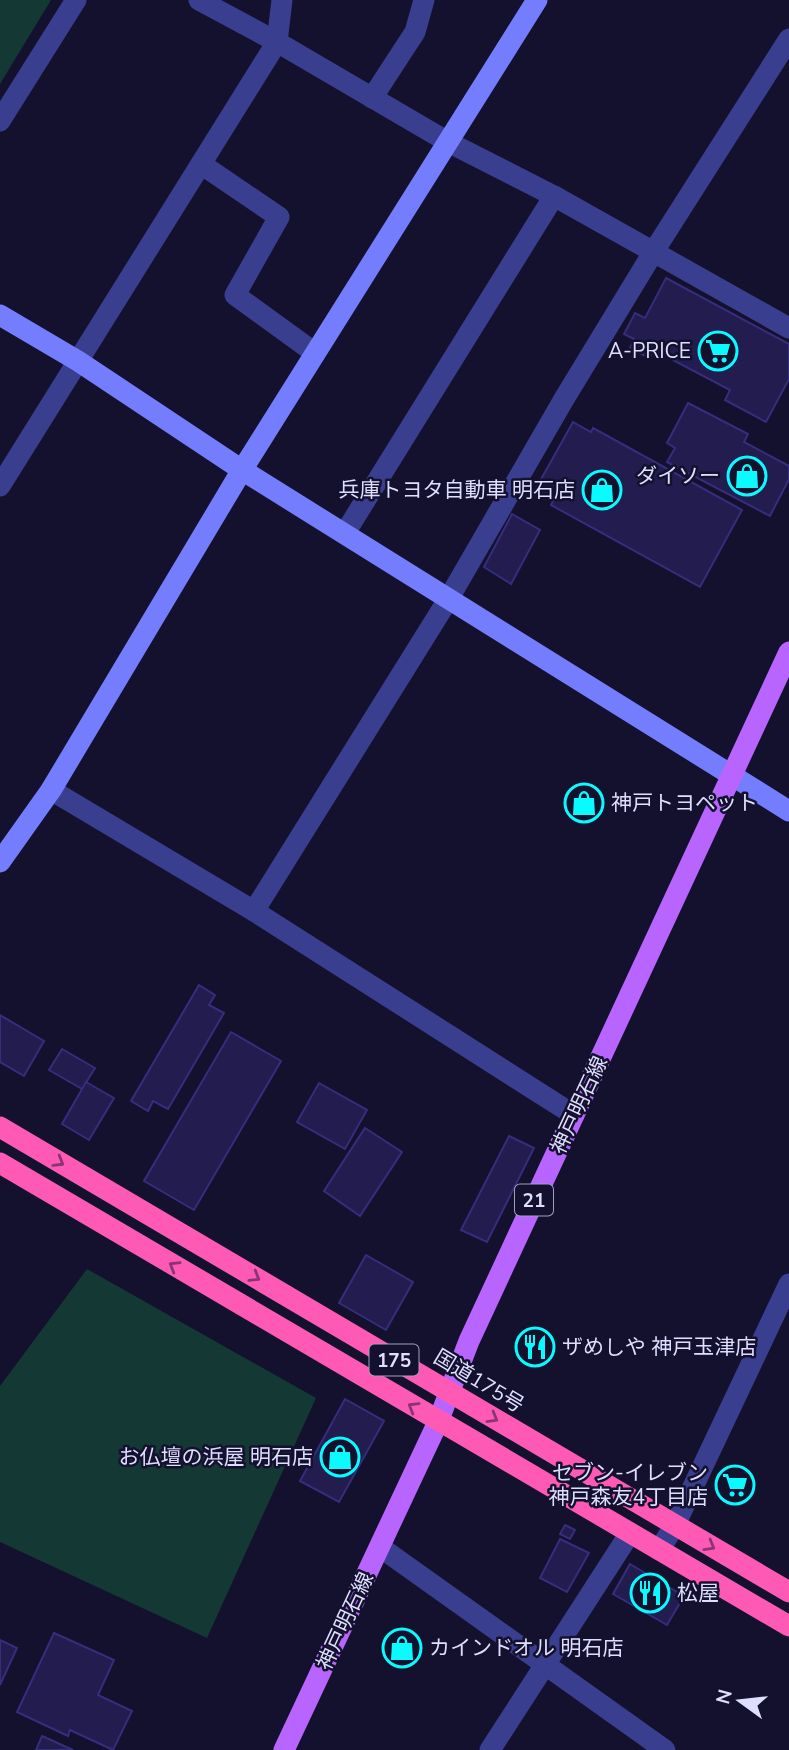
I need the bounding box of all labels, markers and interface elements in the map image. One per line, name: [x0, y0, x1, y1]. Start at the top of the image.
supermarket icon: A-PRICE: [697, 330, 739, 372]
place label: A-PRICE: [608, 337, 691, 365]
shop icon: ダイソー: [726, 455, 768, 497]
place label: ダイソー: [636, 462, 720, 490]
shop icon: 兵庫トヨタ自動車 明石店: [581, 469, 623, 511]
place label: 兵庫トヨタ自動車 明石店: [339, 476, 575, 504]
shop icon: 神戸トヨペット: [563, 782, 605, 824]
place label: 神戸トヨペット: [611, 789, 758, 817]
street label: 神戸明石線: [544, 1052, 614, 1158]
one-way arrow: [51, 1154, 64, 1167]
road number: 21: [515, 1184, 553, 1216]
one-way arrow: [169, 1261, 182, 1274]
one-way arrow: [247, 1269, 260, 1282]
restaurant icon: ザめしや 神戸玉津店: [514, 1326, 556, 1368]
place label: ザめしや 神戸玉津店: [562, 1333, 756, 1361]
street label: 国道175号: [429, 1343, 529, 1419]
road number: 175: [370, 1344, 418, 1376]
one-way arrow: [407, 1402, 420, 1415]
one-way arrow: [485, 1410, 498, 1423]
shop icon: お仏壇の浜屋 明石店: [319, 1436, 361, 1478]
place label: お仏壇の浜屋 明石店: [119, 1443, 313, 1471]
place label: セブン-イレブン 神戸森友4丁目店: [548, 1459, 708, 1511]
supermarket icon: セブン-イレブン 神戸森友4丁目店: [714, 1464, 756, 1506]
one-way arrow: [703, 1538, 715, 1551]
street label: 神戸明石線: [310, 1568, 380, 1674]
restaurant icon: 松屋: [629, 1572, 671, 1614]
place label: 松屋: [677, 1579, 719, 1607]
shop icon: カインドオル 明石店: [381, 1627, 423, 1669]
place label: カインドオル 明石店: [429, 1634, 623, 1662]
north arrow: [705, 1666, 775, 1736]
text: N: [710, 1687, 739, 1707]

